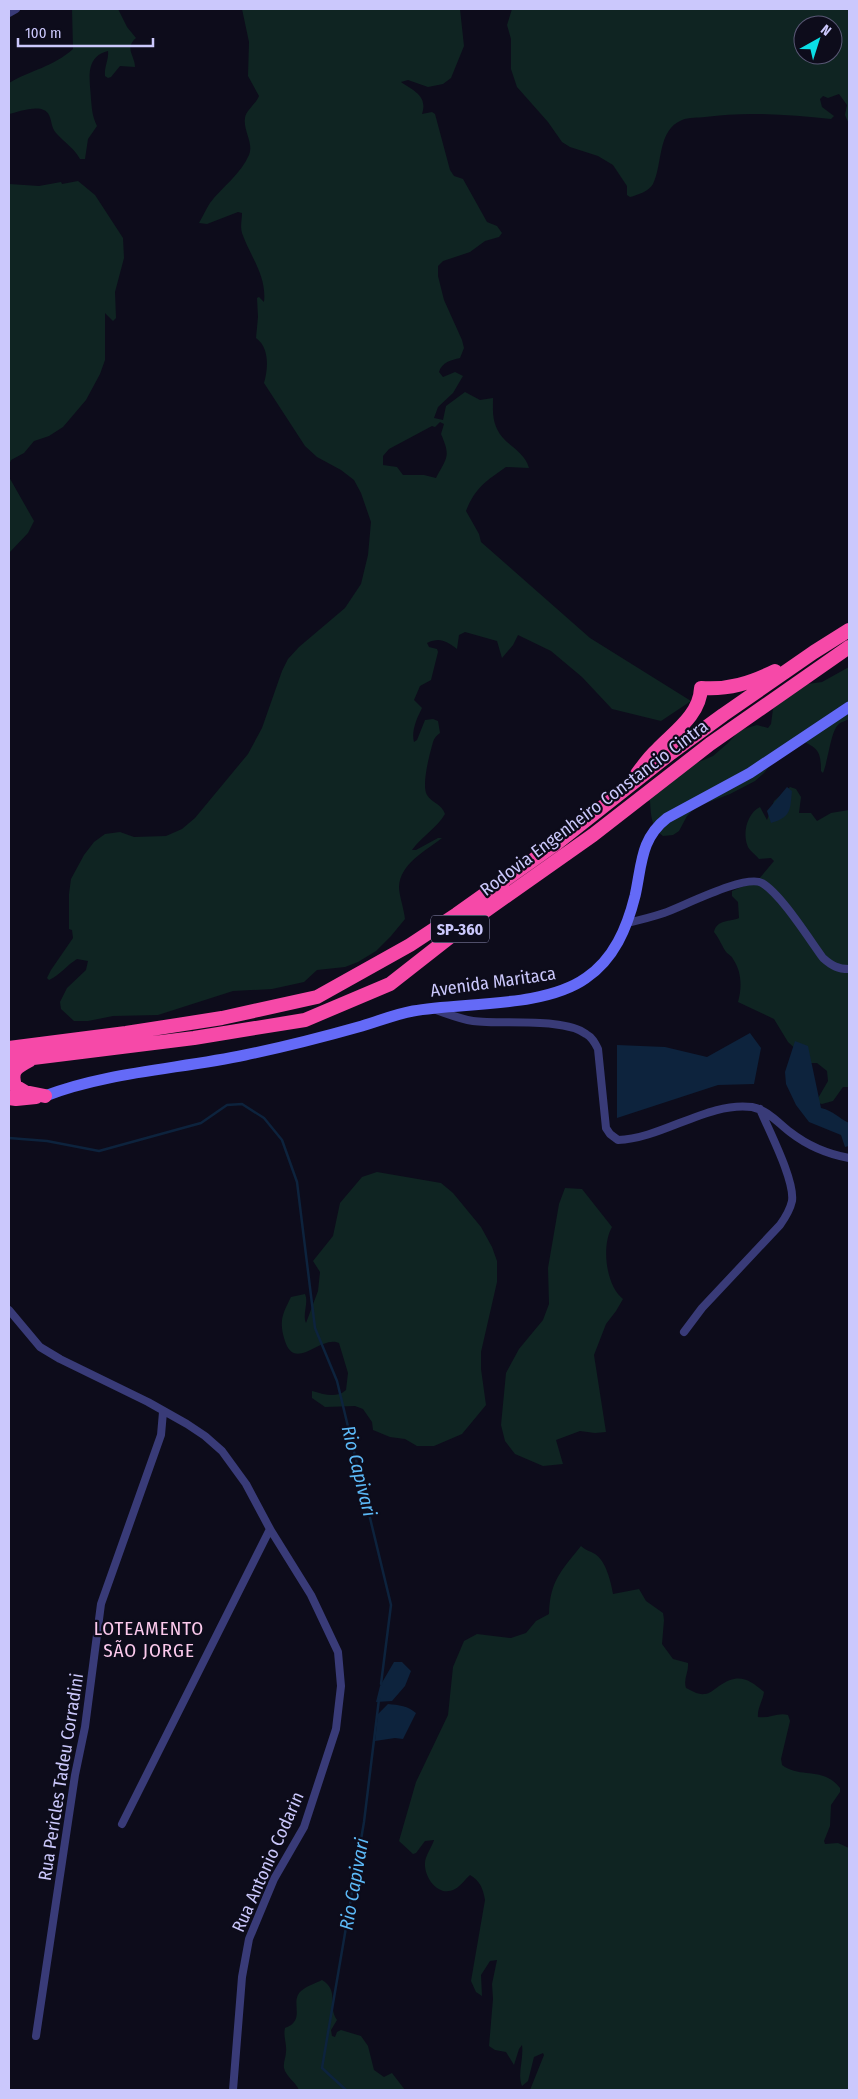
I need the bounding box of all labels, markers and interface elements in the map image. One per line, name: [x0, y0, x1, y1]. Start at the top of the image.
scale bar: [18, 15, 152, 47]
north arrow: [793, 15, 843, 65]
text: N: [817, 21, 834, 40]
text: 100 m: [25, 24, 62, 42]
street label: Rodovia Engenheiro Constancio Cintra: [476, 715, 712, 901]
road number: SP-360: [431, 916, 489, 942]
street label: Avenida Maritaca: [429, 962, 557, 1002]
water label: Rio Capivari: [337, 1423, 381, 1519]
district label: LOTEAMENTO SÃO JORGE: [94, 1617, 204, 1662]
street label: Rua Pericles Tadeu Corradini: [34, 1672, 88, 1882]
street label: Rua Antonio Codarin: [227, 1789, 309, 1935]
water label: Rio Capivari: [335, 1836, 373, 1932]

